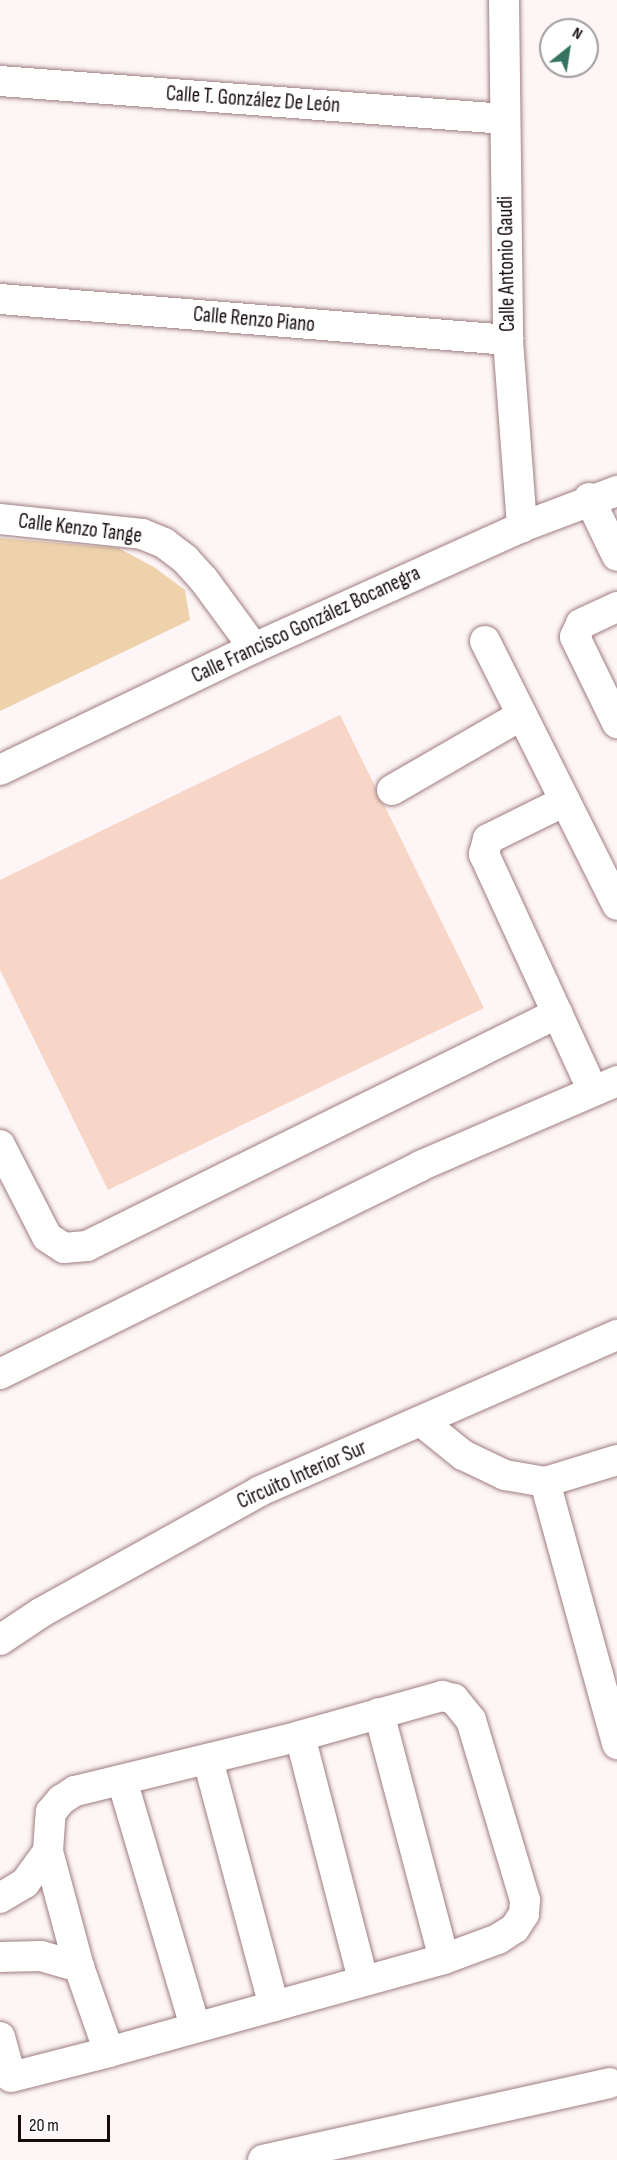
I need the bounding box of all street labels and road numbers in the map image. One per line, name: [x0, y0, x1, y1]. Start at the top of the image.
street label: Calle T. González De León: [165, 81, 341, 119]
street label: Calle Antonio Gaudi: [493, 196, 521, 332]
street label: Calle Renzo Piano: [192, 302, 316, 338]
street label: Calle Kenzo Tange: [17, 509, 143, 549]
street label: Calle Francisco González Bocanegra: [188, 561, 424, 689]
street label: Circuito Interior Sur: [233, 1435, 371, 1515]

